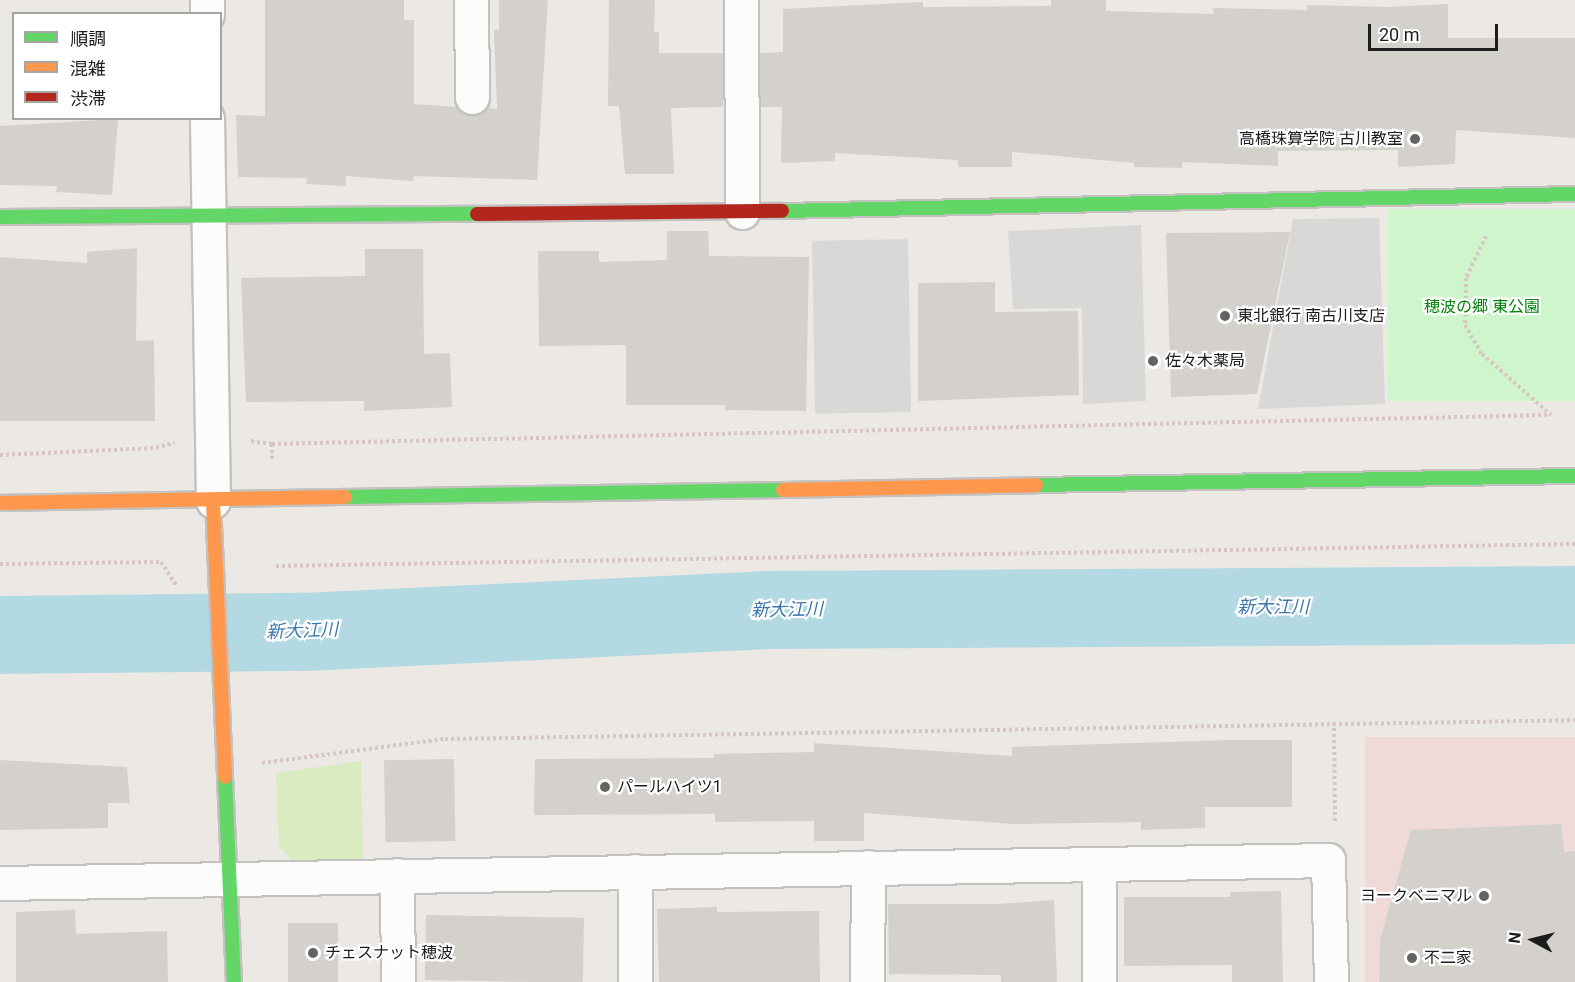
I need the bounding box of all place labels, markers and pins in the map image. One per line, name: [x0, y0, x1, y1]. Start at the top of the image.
place label: 高橋珠算学院 古川教室: [1239, 129, 1403, 149]
marker: 高橋珠算学院 古川教室: [1408, 132, 1422, 146]
place label: 東北銀行 南古川支店: [1237, 306, 1385, 326]
marker: 東北銀行 南古川支店: [1218, 309, 1232, 323]
place label: 佐々木薬局: [1165, 351, 1245, 371]
marker: 佐々木薬局: [1146, 354, 1160, 368]
place label: パールハイツ1: [617, 777, 722, 797]
marker: パールハイツ1: [598, 780, 612, 794]
place label: ヨークベニマル: [1360, 886, 1472, 906]
marker: ヨークベニマル: [1477, 889, 1491, 903]
place label: チェスナット穂波: [325, 943, 453, 963]
marker: チェスナット穂波: [306, 946, 320, 960]
place label: 不二家: [1424, 948, 1472, 968]
marker: 不二家: [1405, 951, 1419, 965]

